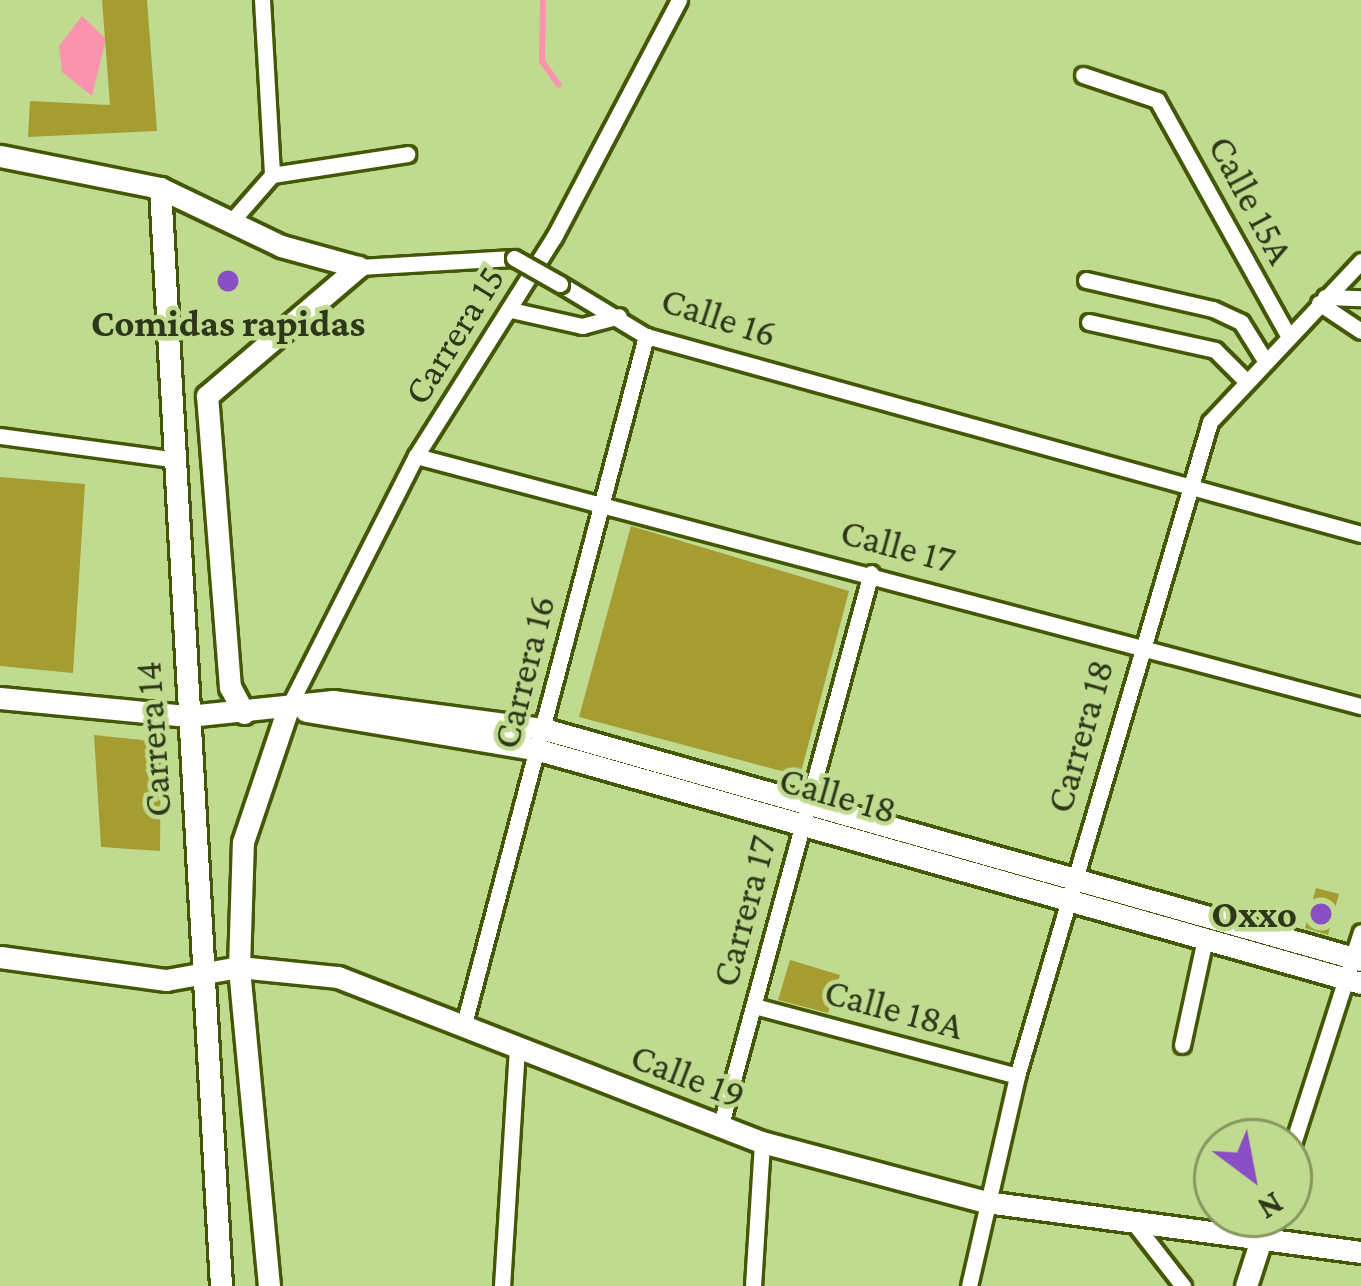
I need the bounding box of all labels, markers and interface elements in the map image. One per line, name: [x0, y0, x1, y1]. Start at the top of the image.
street label: Calle 15A: [1198, 128, 1304, 272]
street label: Carrera 15: [393, 257, 515, 413]
marker: Comidas rapidas: [215, 268, 241, 294]
street label: Calle 16: [655, 276, 783, 358]
place label: Comidas rapidas: [91, 300, 365, 346]
street label: Calle 17: [836, 508, 960, 584]
street label: Carrera 16: [482, 591, 566, 753]
street label: Carrera 18: [1036, 654, 1124, 818]
street label: Carrera 14: [124, 659, 182, 819]
street label: Calle 18: [774, 756, 902, 834]
street label: Carrera 17: [701, 830, 787, 992]
place label: Oxxo: [1211, 891, 1297, 937]
marker: Oxxo: [1308, 901, 1334, 927]
street label: Calle 18A: [819, 968, 969, 1050]
street label: Calle 19: [624, 1033, 752, 1119]
north arrow: [1193, 1118, 1313, 1238]
text: N: [1251, 1185, 1290, 1228]

